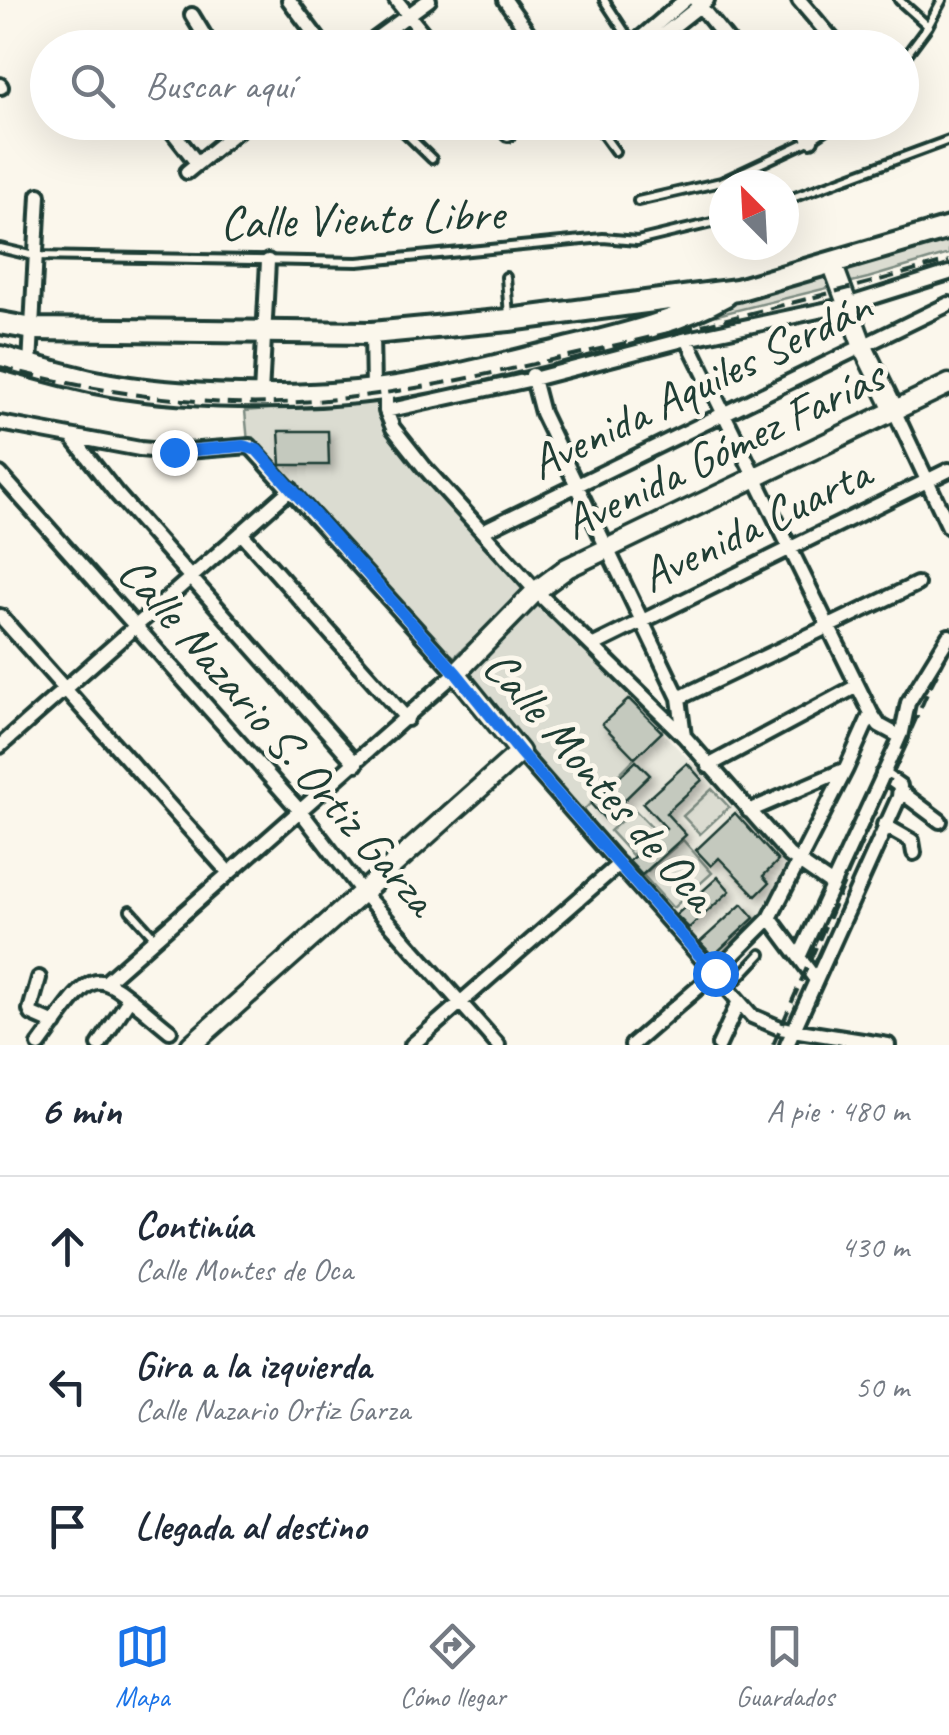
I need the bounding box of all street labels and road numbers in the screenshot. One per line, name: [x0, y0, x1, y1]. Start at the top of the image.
street label: Calle Viento Libre: [219, 183, 509, 253]
street label: Avenida Aquiles Serdán: [519, 275, 882, 493]
street label: Avenida Gómez Farías: [553, 344, 897, 552]
street label: Avenida Cuarta: [630, 441, 884, 605]
street label: Calle Nazario S. Ortiz Garza: [106, 543, 453, 930]
street label: Calle Montes de Oca: [470, 637, 732, 926]

